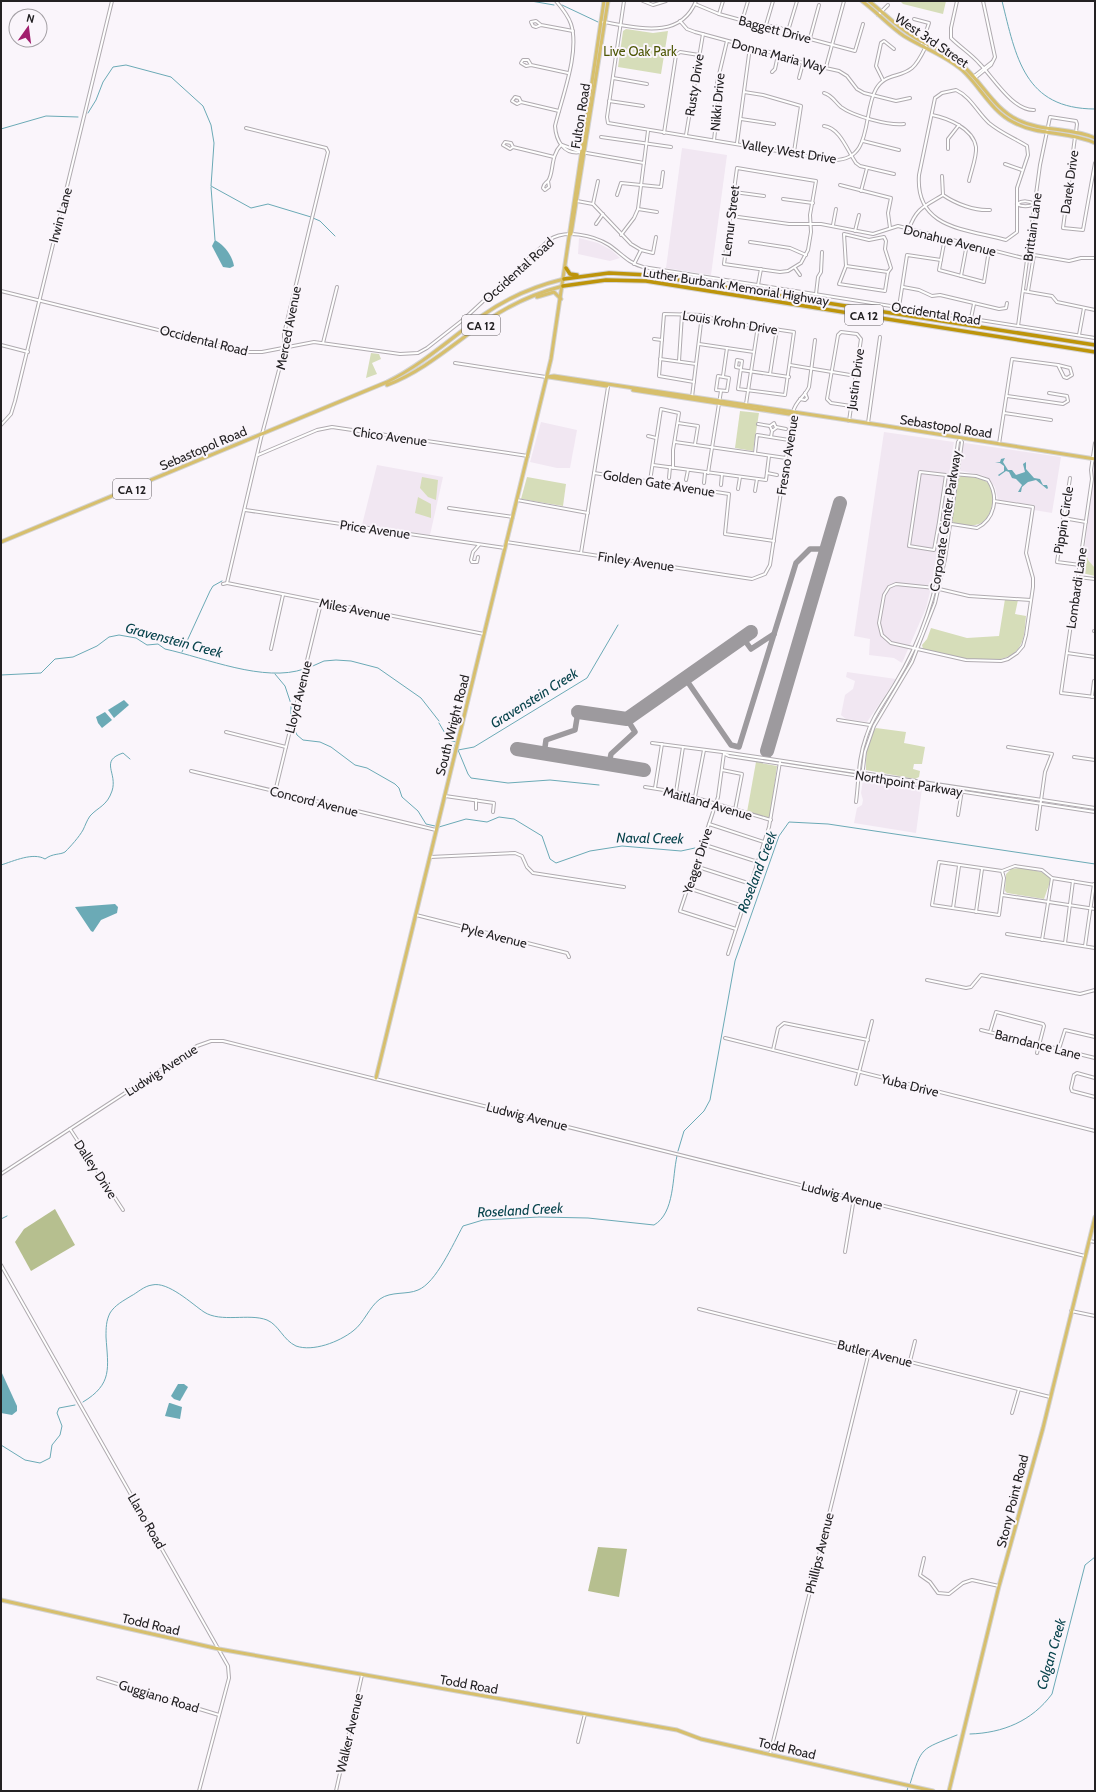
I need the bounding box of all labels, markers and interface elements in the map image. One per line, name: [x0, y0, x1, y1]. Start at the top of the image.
north arrow: [8, 8, 48, 48]
street label: West 3rd Street: [892, 9, 972, 71]
text: N: [25, 11, 36, 26]
street label: Baggett Drive: [737, 12, 813, 46]
street label: Donna Maria Way: [730, 35, 828, 75]
park label: Live Oak Park: [603, 43, 677, 59]
street label: Rusty Drive: [681, 52, 707, 117]
street label: Nikki Drive: [706, 72, 728, 132]
street label: Fulton Road: [567, 82, 593, 150]
street label: Valley West Drive: [740, 136, 838, 166]
street label: Darek Drive: [1057, 149, 1081, 215]
street label: Lemur Street: [718, 184, 742, 258]
street label: Irwin Lane: [45, 185, 75, 244]
street label: Brittain Lane: [1019, 191, 1045, 262]
street label: Donahue Avenue: [902, 221, 998, 259]
street label: Occidental Road: [479, 234, 557, 306]
street label: Luther Burbank Memorial Highway: [642, 263, 831, 309]
street label: Merced Avenue: [272, 285, 304, 371]
street label: Occidental Road: [890, 298, 982, 328]
road number: CA 12: [845, 305, 883, 325]
street label: Louis Krohn Drive: [681, 307, 779, 337]
road number: CA 12: [462, 315, 500, 335]
street label: Occidental Road: [158, 321, 250, 359]
street label: Justin Drive: [843, 347, 867, 412]
street label: Sebastopol Road: [899, 411, 993, 441]
street label: Fresno Avenue: [773, 414, 801, 496]
street label: Sebastopol Road: [157, 422, 249, 474]
street label: Chico Avenue: [352, 423, 429, 449]
street label: Corporate Center Parkway: [926, 449, 964, 593]
street label: Golden Gate Avenue: [602, 466, 716, 500]
road number: CA 12: [113, 479, 151, 499]
street label: Pippin Circle: [1050, 485, 1076, 555]
street label: Price Avenue: [339, 516, 412, 542]
street label: Lombardi Lane: [1062, 546, 1090, 630]
street label: Finley Avenue: [597, 548, 676, 574]
street label: Miles Avenue: [318, 594, 392, 624]
water label: Gravenstein Creek: [123, 618, 226, 662]
street label: Lloyd Avenue: [281, 659, 315, 735]
water label: Gravenstein Creek: [487, 663, 582, 732]
street label: South Wright Road: [432, 673, 472, 777]
street label: Northpoint Parkway: [854, 767, 964, 799]
street label: Concord Avenue: [268, 782, 360, 820]
street label: Maitland Avenue: [662, 783, 755, 823]
street label: Yeager Drive: [679, 826, 715, 897]
water label: Naval Creek: [616, 828, 685, 848]
water label: Roseland Creek: [733, 828, 781, 915]
street label: Pyle Avenue: [459, 919, 529, 951]
street label: Barndance Lane: [993, 1026, 1083, 1063]
street label: Ludwig Avenue: [122, 1040, 201, 1099]
street label: Yuba Drive: [879, 1070, 941, 1100]
street label: Ludwig Avenue: [485, 1098, 570, 1134]
street label: Dalley Drive: [71, 1137, 121, 1202]
street label: Ludwig Avenue: [800, 1177, 885, 1213]
water label: Roseland Creek: [477, 1199, 564, 1221]
street label: Butler Avenue: [836, 1336, 915, 1370]
street label: Stony Point Road: [993, 1453, 1031, 1549]
street label: Llano Road: [125, 1490, 169, 1552]
street label: Phillips Avenue: [801, 1511, 837, 1595]
street label: Todd Road: [121, 1610, 181, 1638]
water label: Colgan Creek: [1032, 1615, 1070, 1692]
street label: Todd Road: [439, 1671, 499, 1697]
street label: Guggiano Road: [117, 1676, 201, 1716]
street label: Walker Avenue: [332, 1691, 366, 1775]
street label: Todd Road: [757, 1734, 817, 1762]

